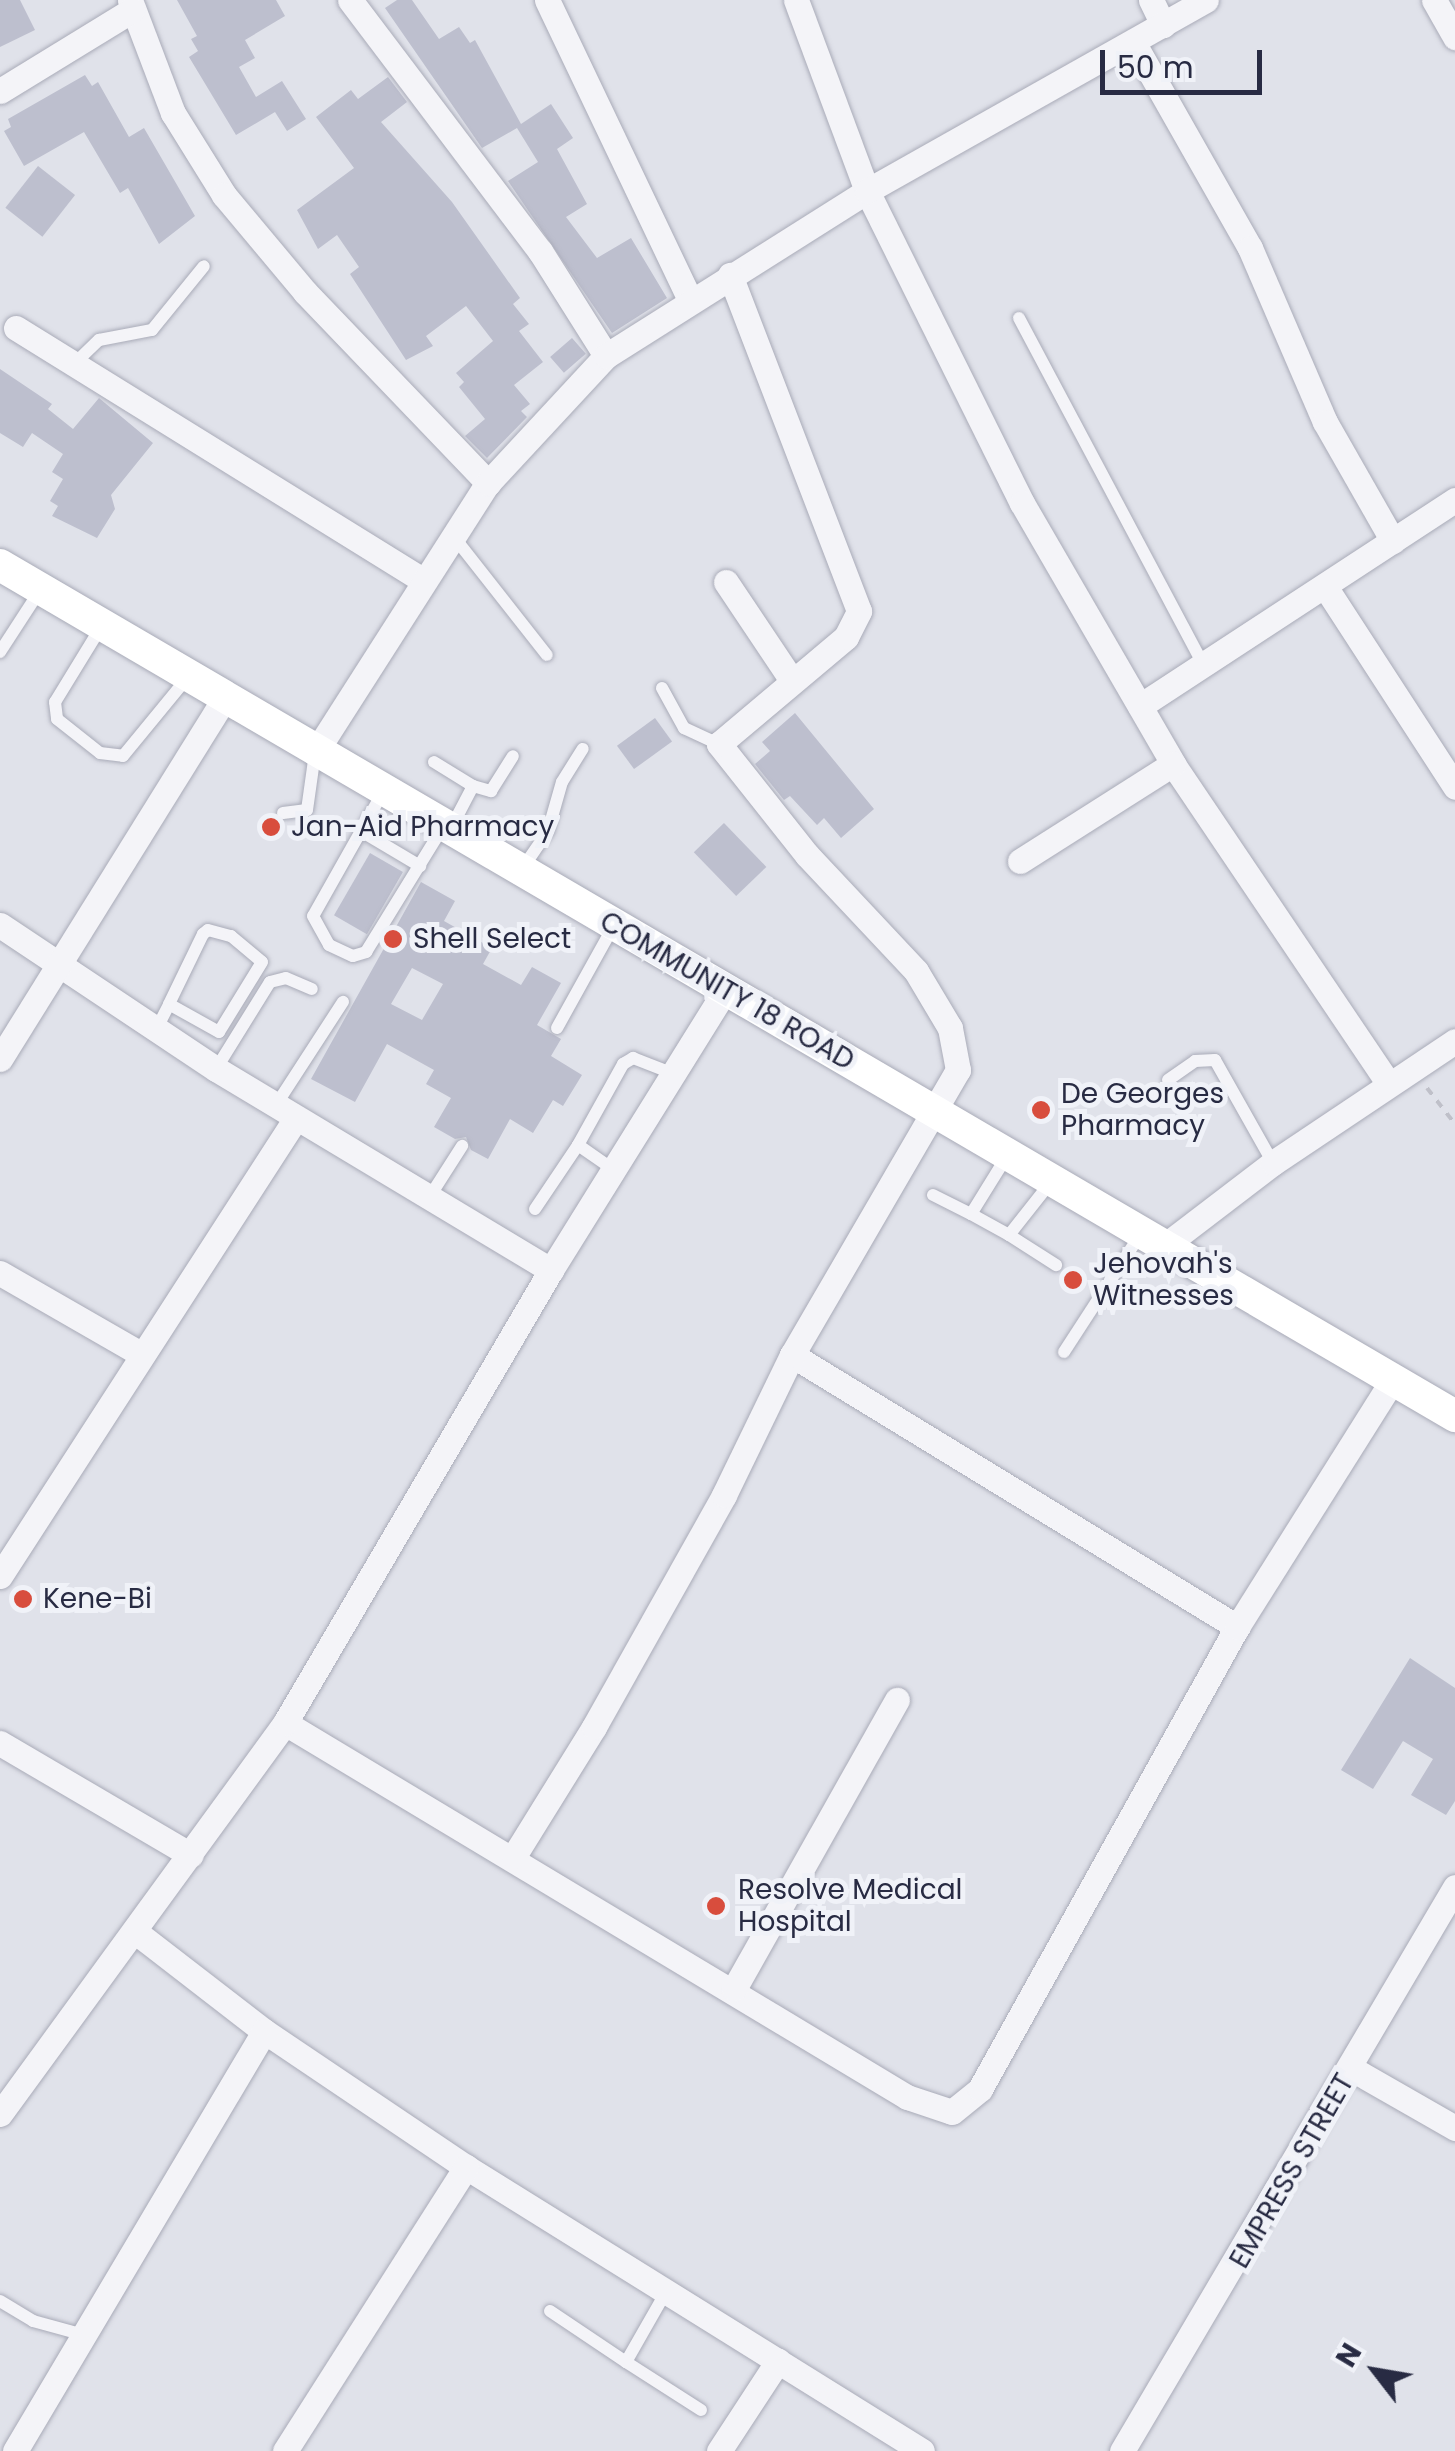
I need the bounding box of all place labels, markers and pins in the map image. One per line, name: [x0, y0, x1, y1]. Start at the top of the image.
place label: Jan-Aid Pharmacy: [291, 810, 554, 844]
marker: Jan-Aid Pharmacy: [260, 816, 282, 838]
place label: Shell Select: [413, 922, 571, 956]
marker: Shell Select: [382, 928, 404, 950]
place label: De Georges Pharmacy: [1061, 1077, 1224, 1143]
marker: De Georges Pharmacy: [1030, 1099, 1052, 1121]
place label: Jehovah's Witnesses: [1093, 1247, 1234, 1313]
marker: Jehovah's Witnesses: [1062, 1269, 1084, 1291]
place label: Kene-Bi: [43, 1582, 152, 1616]
marker: Kene-Bi: [12, 1588, 34, 1610]
place label: Resolve Medical Hospital: [738, 1873, 962, 1939]
marker: Resolve Medical Hospital: [703, 1893, 729, 1919]

